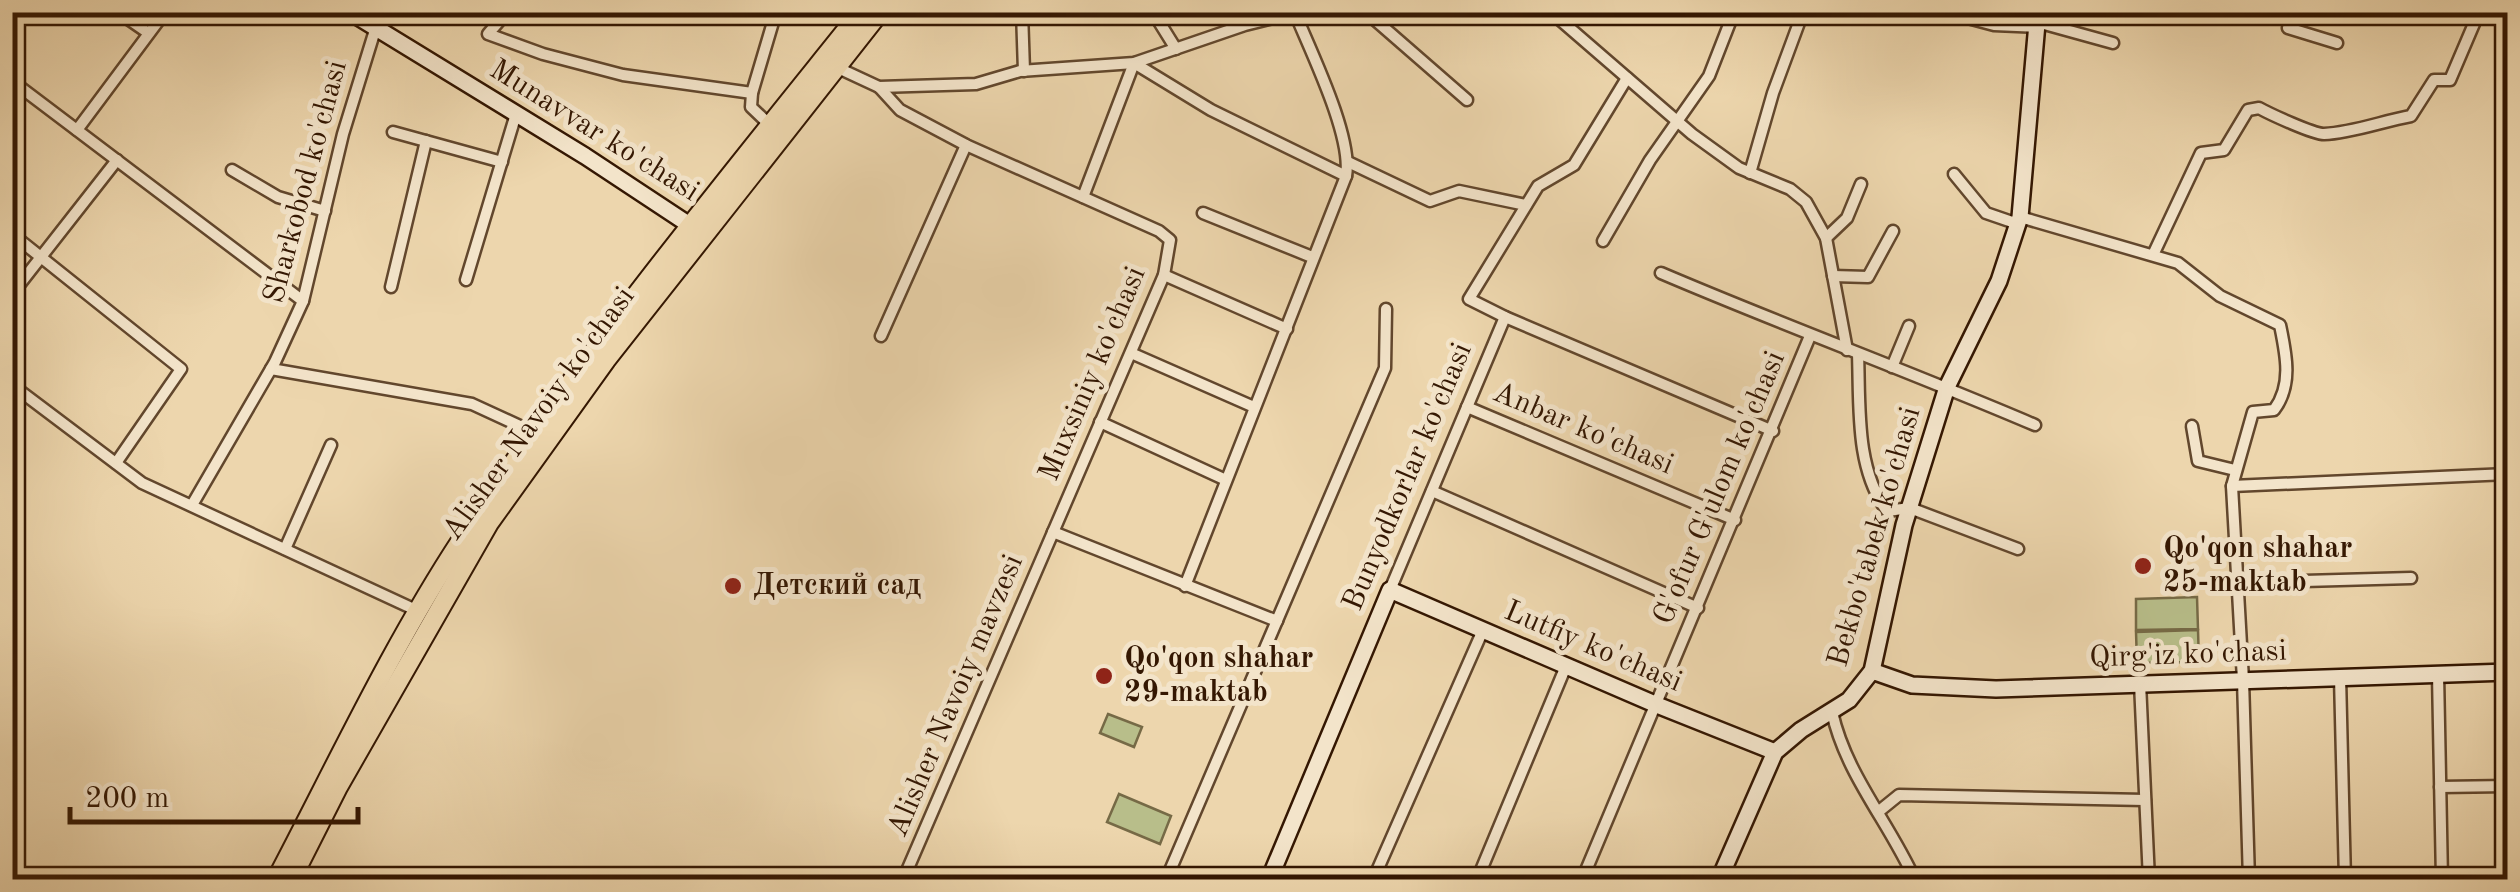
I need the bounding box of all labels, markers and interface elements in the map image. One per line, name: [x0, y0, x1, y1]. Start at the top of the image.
street label: Munavvar ko'chasi: [484, 55, 704, 207]
street label: Sharkobod ko'chasi: [259, 57, 353, 307]
street label: Muxsiniy ko'chasi: [1034, 263, 1152, 485]
street label: Alisher Navoiy ko'chasi: [437, 282, 641, 546]
street label: Bunyodkorlar ko'chasi: [1338, 339, 1478, 615]
street label: G'ofur G'ulom ko'chasi: [1649, 347, 1791, 629]
street label: Anbar ko'chasi: [1488, 377, 1678, 481]
street label: Bekbo'tabek ko'chasi: [1824, 404, 1926, 670]
place label: Qo'qon shahar 25-maktab: [2163, 534, 2353, 598]
street label: Alisher Navoiy mavzesi: [883, 551, 1029, 841]
marker: Qo'qon shahar 25-maktab: [2132, 555, 2154, 577]
place label: Детский сад: [753, 571, 921, 601]
marker: Детский сад: [722, 575, 744, 597]
street label: Lutfiy ko'chasi: [1500, 596, 1686, 698]
street label: Qirg'iz ko'chasi: [2089, 637, 2287, 673]
place label: Qo'qon shahar 29-maktab: [1124, 644, 1314, 708]
marker: Qo'qon shahar 29-maktab: [1093, 665, 1115, 687]
scale bar: [70, 762, 358, 824]
text: 200 m: [85, 784, 169, 814]

